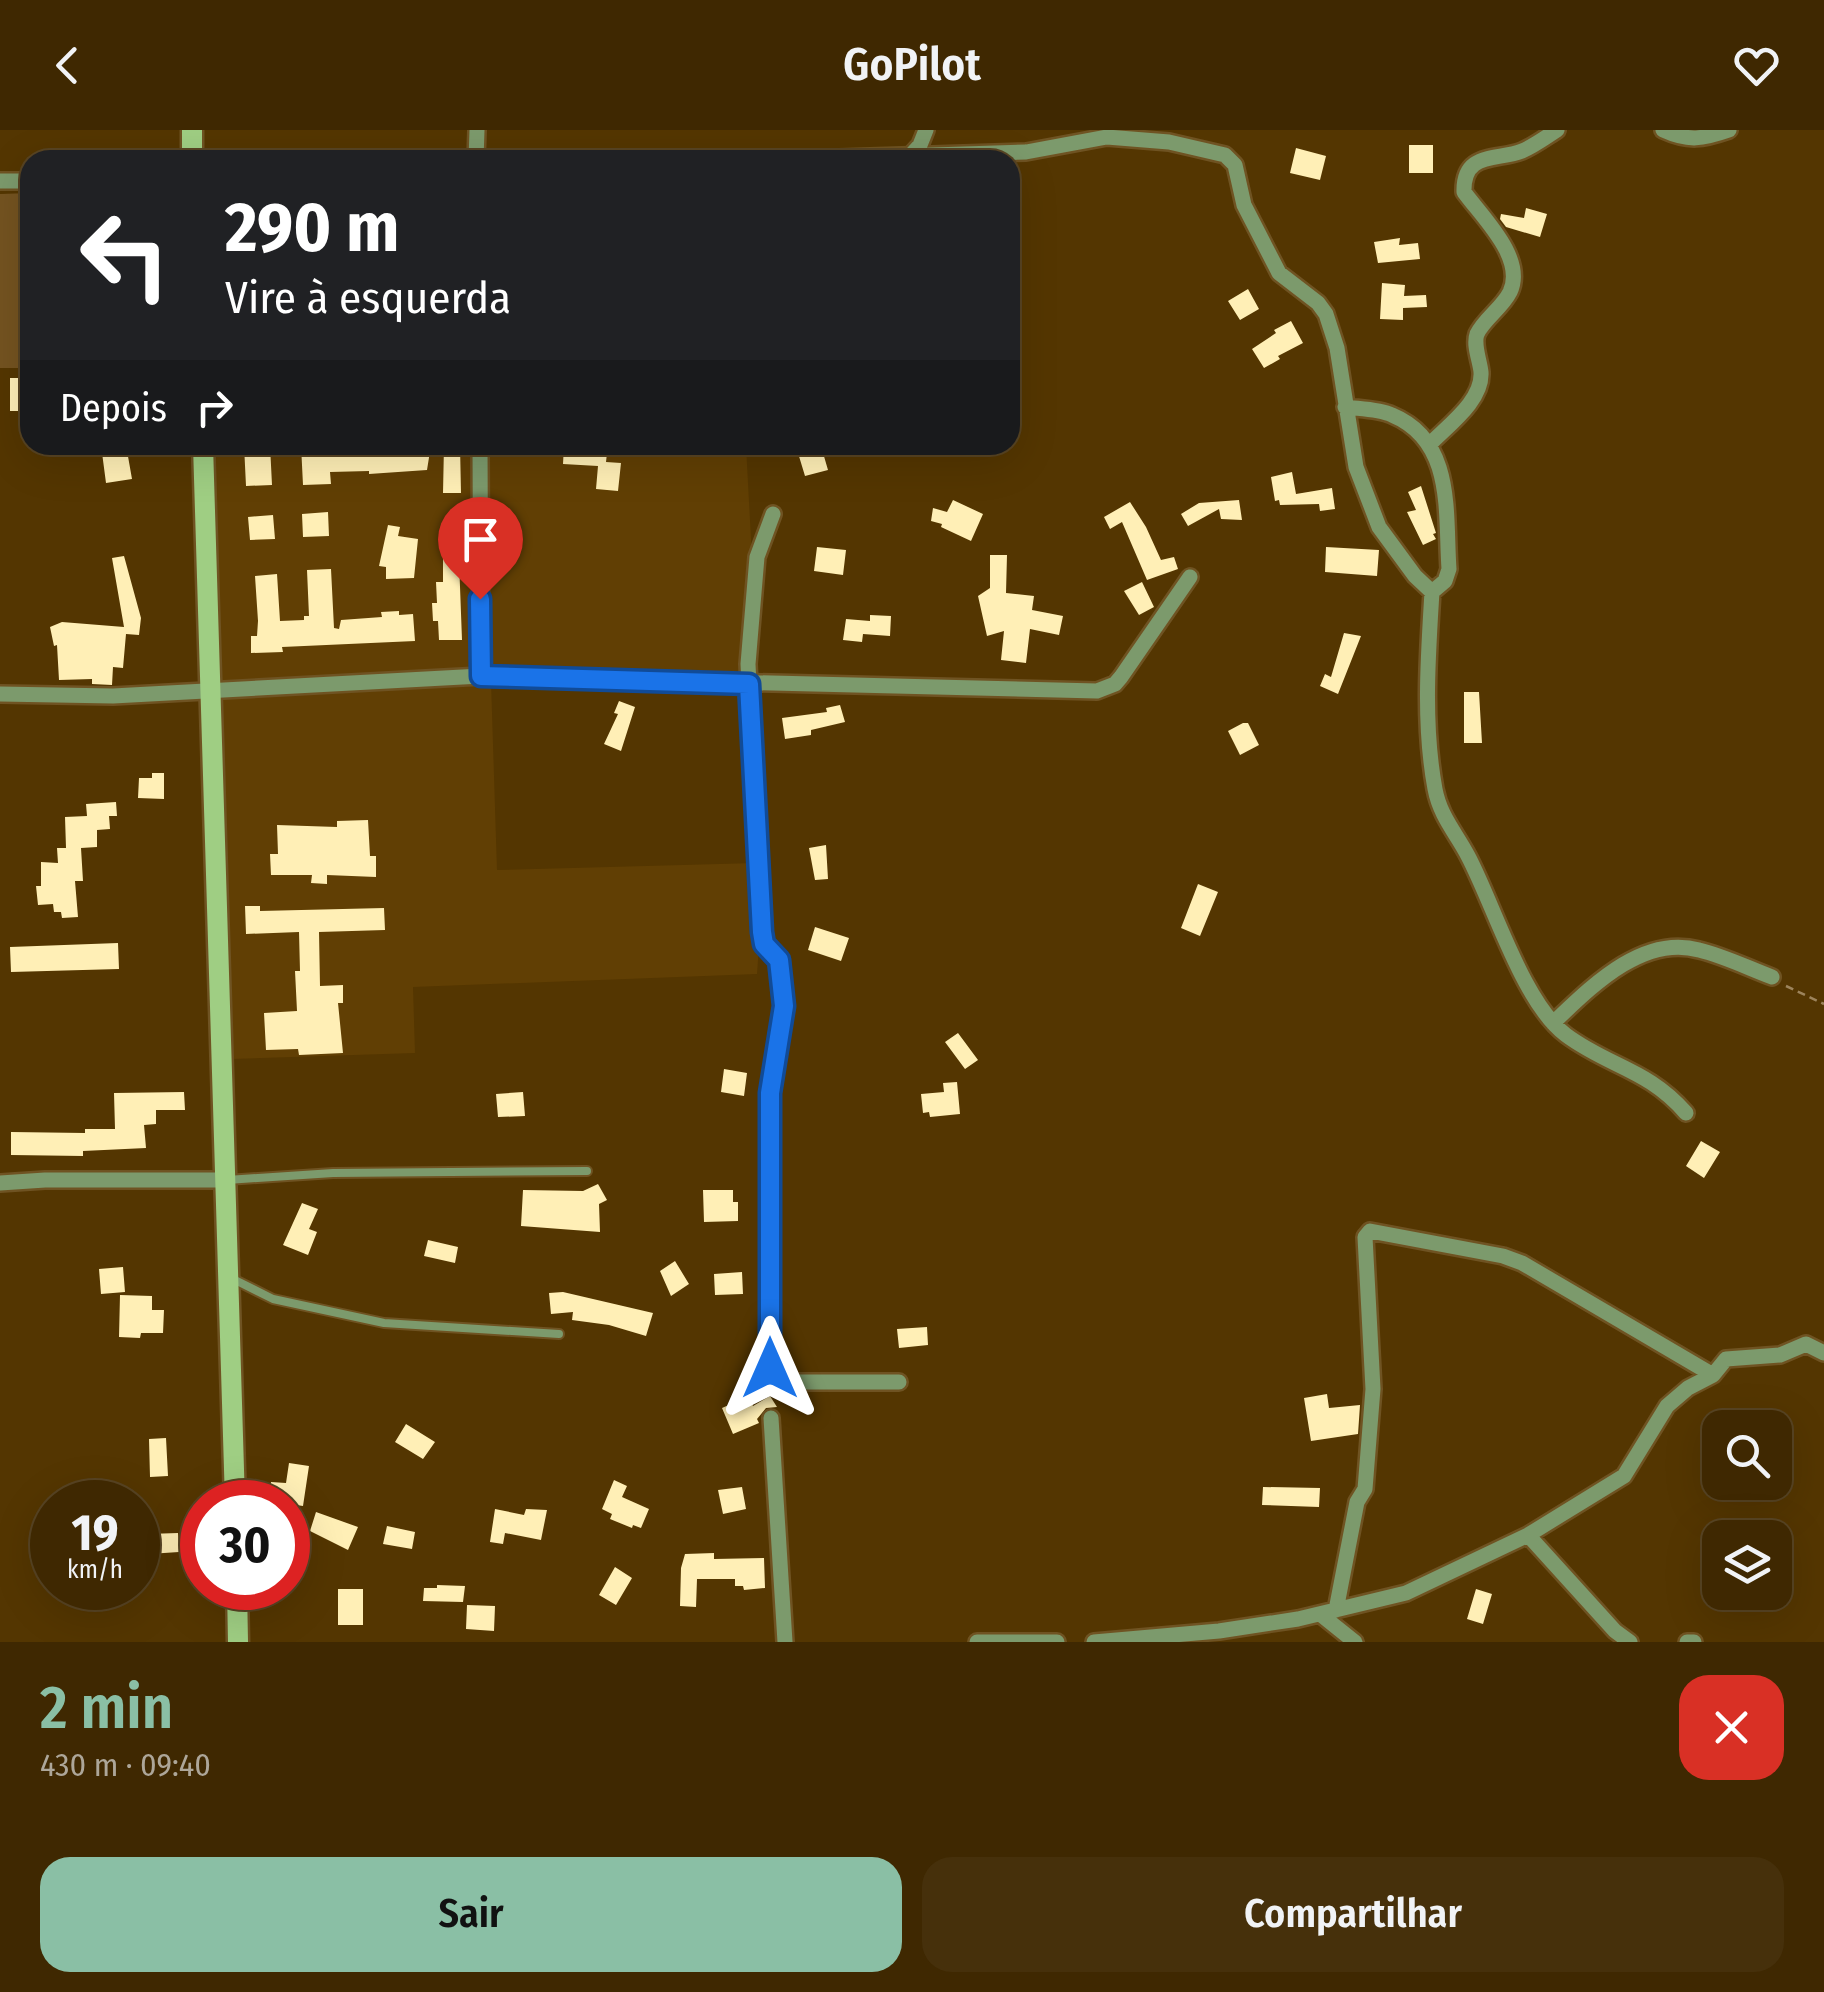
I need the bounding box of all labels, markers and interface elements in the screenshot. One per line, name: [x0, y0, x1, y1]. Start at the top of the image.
icon: back: [40, 38, 95, 93]
text: GoPilot: [843, 38, 981, 92]
icon: heart: [1729, 38, 1784, 93]
text: 290 m: [225, 186, 399, 270]
icon: left: [60, 190, 190, 320]
text: Vire à esquerda: [225, 271, 511, 325]
icon: right: [187, 380, 242, 435]
text: Depois: [60, 385, 167, 431]
pin: [438, 497, 523, 600]
icon: arrive: [453, 512, 508, 567]
position arrow: [718, 1316, 822, 1420]
map controls: [1702, 1410, 1792, 1610]
button: search: [1702, 1410, 1792, 1500]
speed limit sign: 30: [180, 1480, 310, 1610]
text: 19: [71, 1503, 118, 1563]
button: layers: [1702, 1520, 1792, 1610]
text: km/h: [67, 1555, 123, 1585]
text: 2 min: [40, 1672, 173, 1744]
button: close: [1679, 1675, 1784, 1780]
text: 430 m · 09:40: [40, 1746, 211, 1784]
button: Sair: [40, 1857, 902, 1972]
button: Compartilhar: [922, 1857, 1784, 1972]

